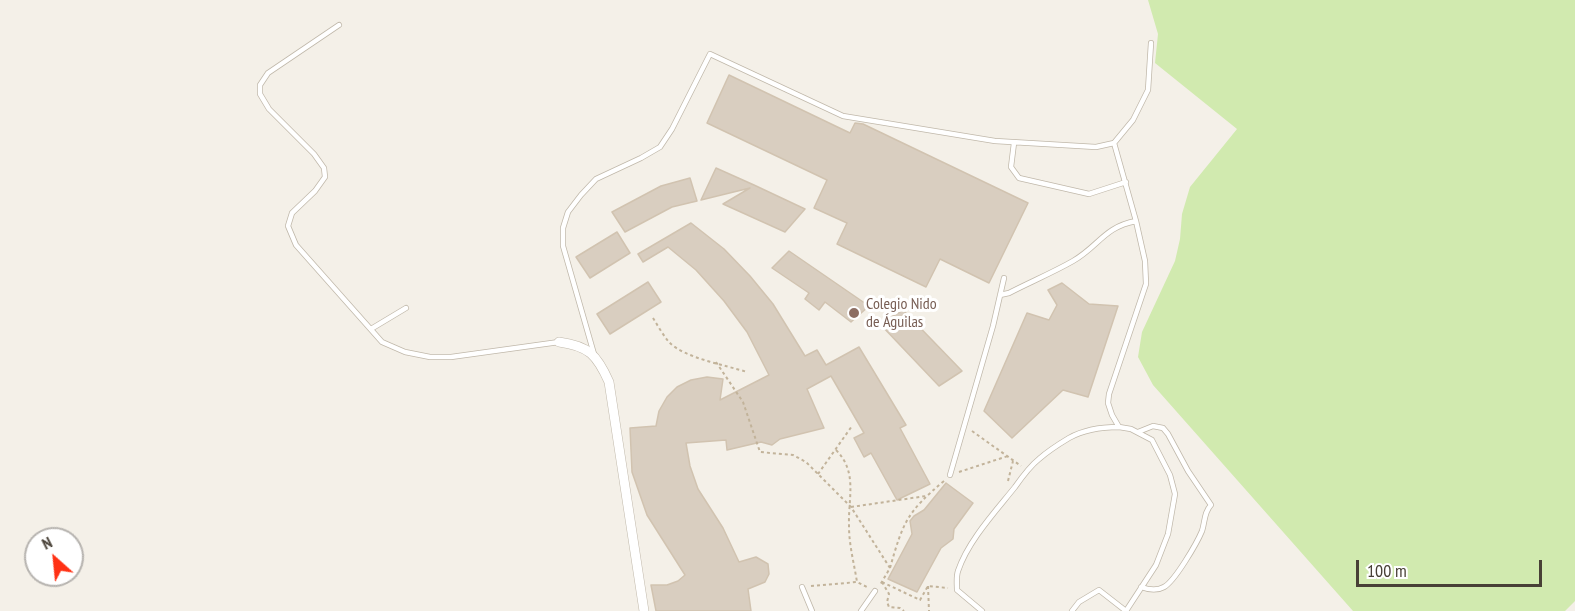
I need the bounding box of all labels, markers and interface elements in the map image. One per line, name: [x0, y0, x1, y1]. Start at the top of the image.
place label: Colegio Nido de Águilas: [866, 294, 937, 332]
marker: Colegio Nido de Águilas: [847, 306, 861, 320]
north arrow: [24, 527, 84, 587]
text: N: [38, 532, 55, 554]
scale bar: [1359, 548, 1545, 586]
text: 100 m: [1367, 559, 1407, 582]

